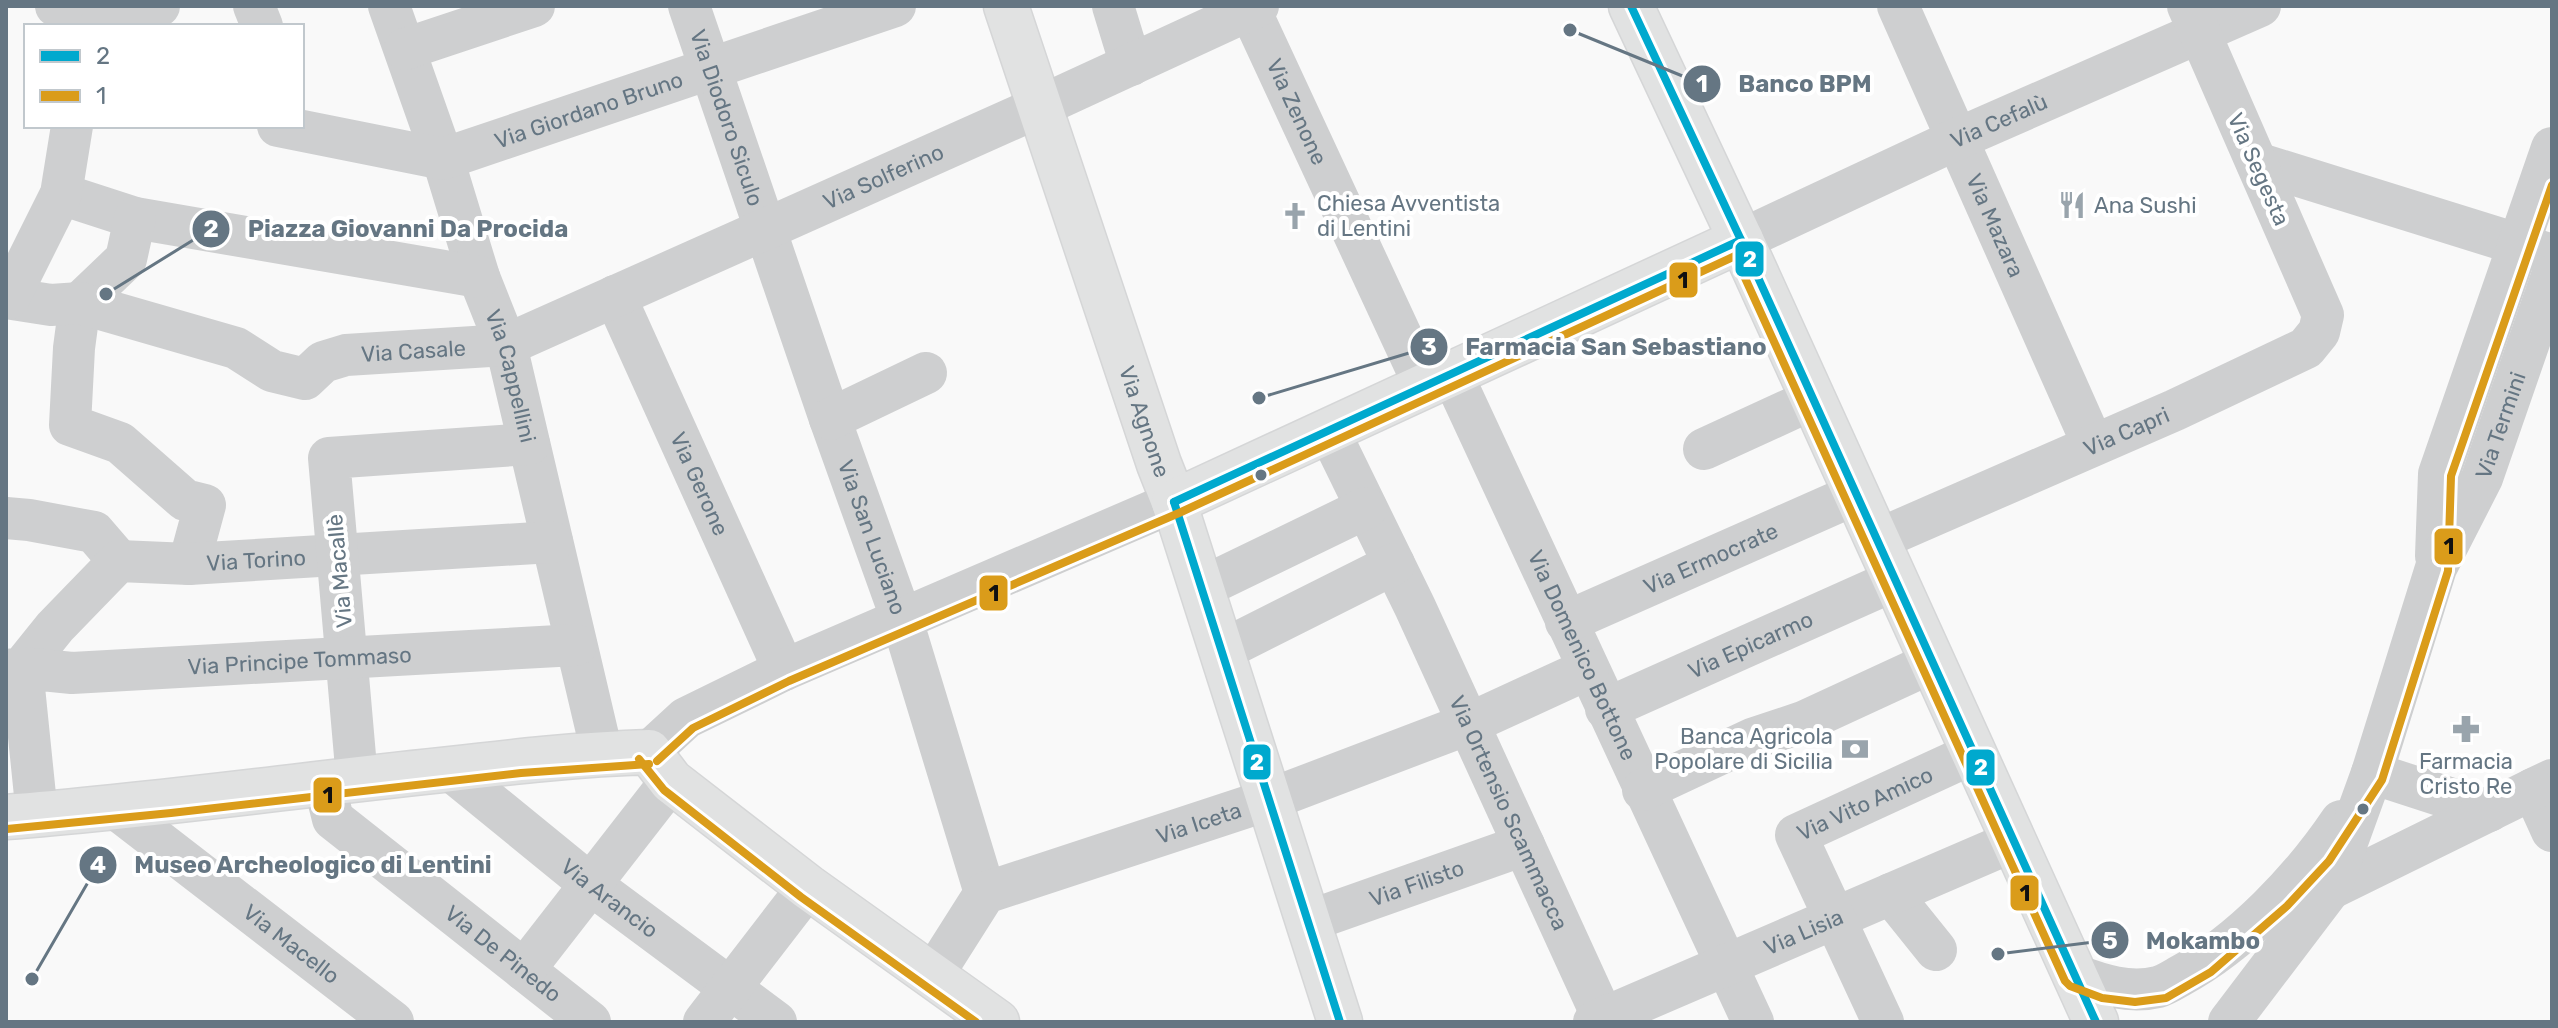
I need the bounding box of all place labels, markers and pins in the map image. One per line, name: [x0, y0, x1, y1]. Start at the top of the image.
callout: Banco BPM: [1682, 60, 1888, 108]
place label: Chiesa Avventista di Lentini: [1317, 190, 1500, 242]
restaurant icon: Ana Sushi: [2057, 190, 2087, 220]
place label: Ana Sushi: [2094, 192, 2196, 219]
church icon: Chiesa Avventista di Lentini: [1280, 201, 1310, 231]
callout: Piazza Giovanni Da Procida: [191, 205, 584, 253]
callout: Farmacia San Sebastiano: [1409, 323, 1783, 371]
unlabelled marker: [1253, 467, 1269, 483]
pharmacy icon: Farmacia Cristo Re: [2451, 714, 2481, 744]
place label: Banca Agricola Popolare di Sicilia: [1654, 723, 1833, 775]
bank icon: Banca Agricola Popolare di Sicilia: [1840, 734, 1870, 764]
place label: Farmacia Cristo Re: [2419, 748, 2513, 800]
unlabelled marker: [2355, 801, 2371, 817]
callout: Museo Archeologico di Lentini: [78, 841, 508, 889]
callout: Mokambo: [2090, 916, 2276, 964]

